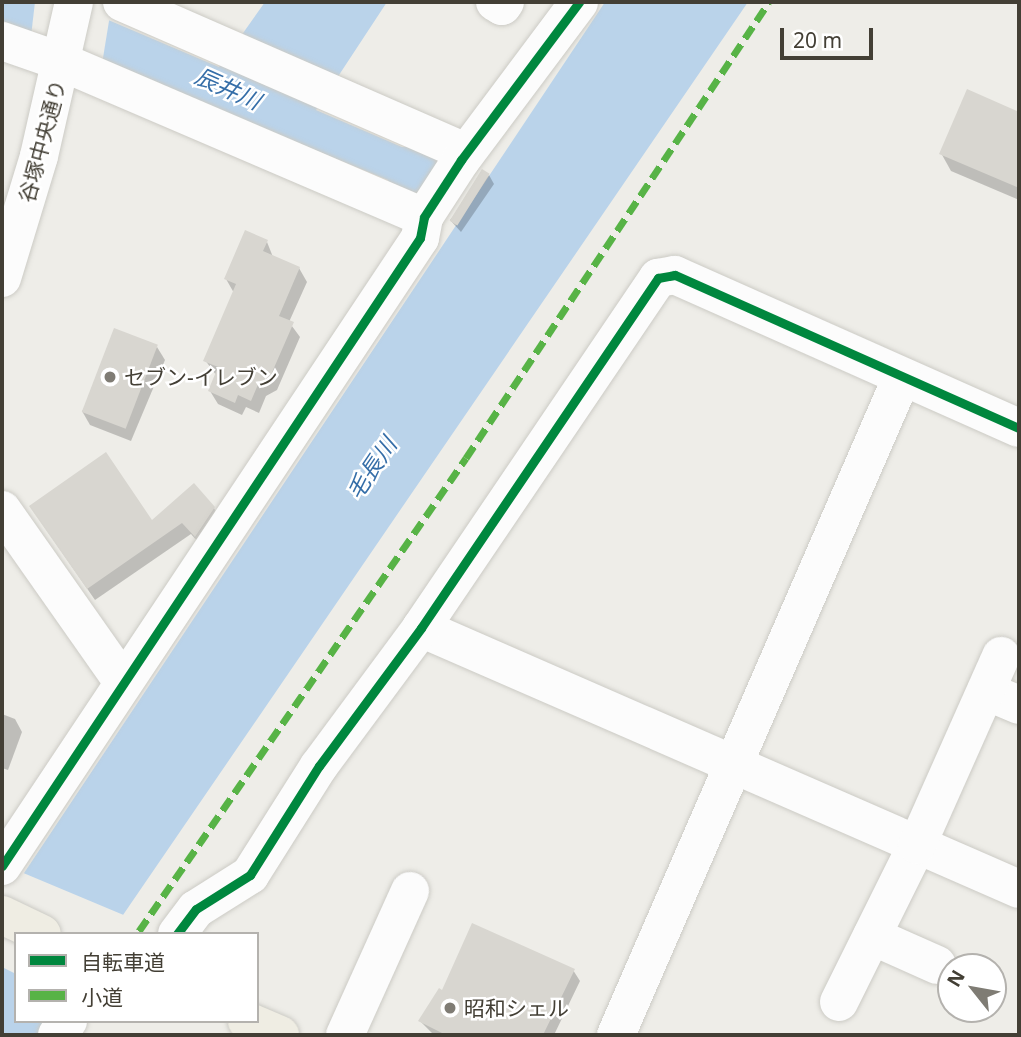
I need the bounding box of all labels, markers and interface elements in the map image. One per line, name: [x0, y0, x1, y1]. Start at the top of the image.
scale bar: [783, 14, 876, 58]
text: 20 m: [793, 26, 842, 54]
water label: 辰井川: [191, 61, 265, 115]
street label: 谷塚中央通り: [14, 77, 70, 205]
place label: セブン-イレブン: [124, 364, 278, 390]
marker: セブン-イレブン: [102, 369, 118, 385]
water label: 毛長川: [340, 432, 402, 504]
legend: [14, 932, 259, 1023]
text: 自転車道: [81, 948, 165, 976]
north arrow: [937, 953, 1007, 1023]
text: N: [941, 965, 971, 992]
text: 小道: [81, 983, 123, 1011]
place label: 昭和シェル: [464, 995, 569, 1021]
marker: 昭和シェル: [442, 1000, 458, 1016]

